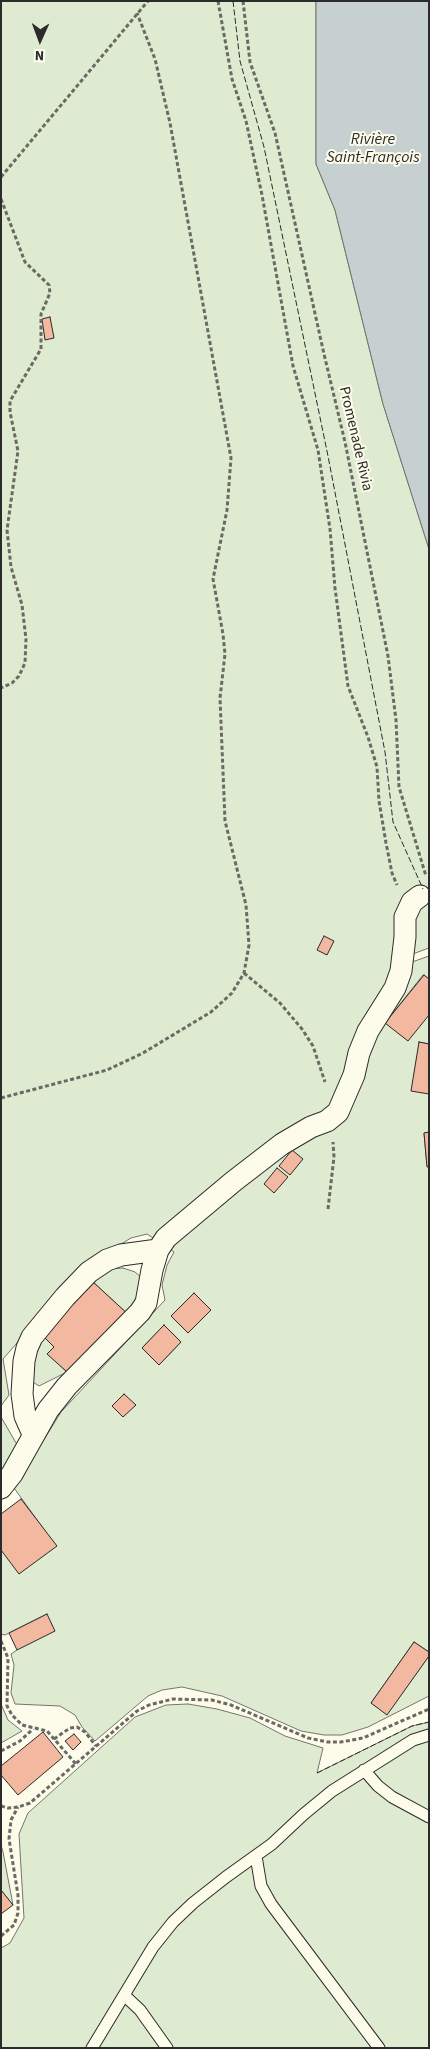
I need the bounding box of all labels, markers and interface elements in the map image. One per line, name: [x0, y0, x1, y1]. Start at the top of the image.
north arrow: [15, 15, 65, 65]
text: N: [34, 45, 44, 65]
water label: Rivière Saint-François: [326, 130, 420, 168]
street label: Promenade Rivia: [334, 385, 376, 493]

